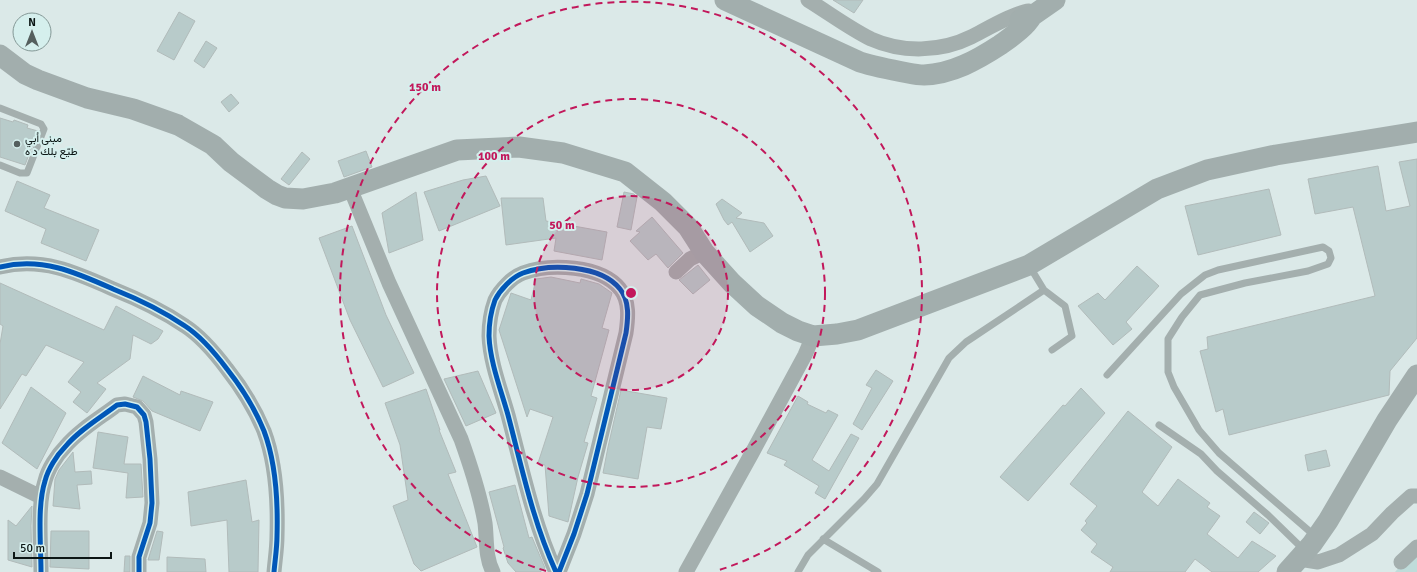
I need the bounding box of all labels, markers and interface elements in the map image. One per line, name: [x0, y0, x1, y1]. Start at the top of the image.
north arrow: [12, 12, 52, 52]
text: N: [28, 16, 36, 29]
text: 150 m: [409, 80, 441, 95]
place label: مبنى أبي طيّع بلك د ه: [25, 132, 78, 159]
marker: مبنى أبي طيّع بلك د ه: [12, 139, 22, 149]
text: 100 m: [478, 149, 510, 164]
text: 50 m: [549, 218, 575, 233]
centre of rings: [624, 286, 638, 300]
scale bar: [14, 534, 111, 560]
text: 50 m: [20, 541, 45, 556]

